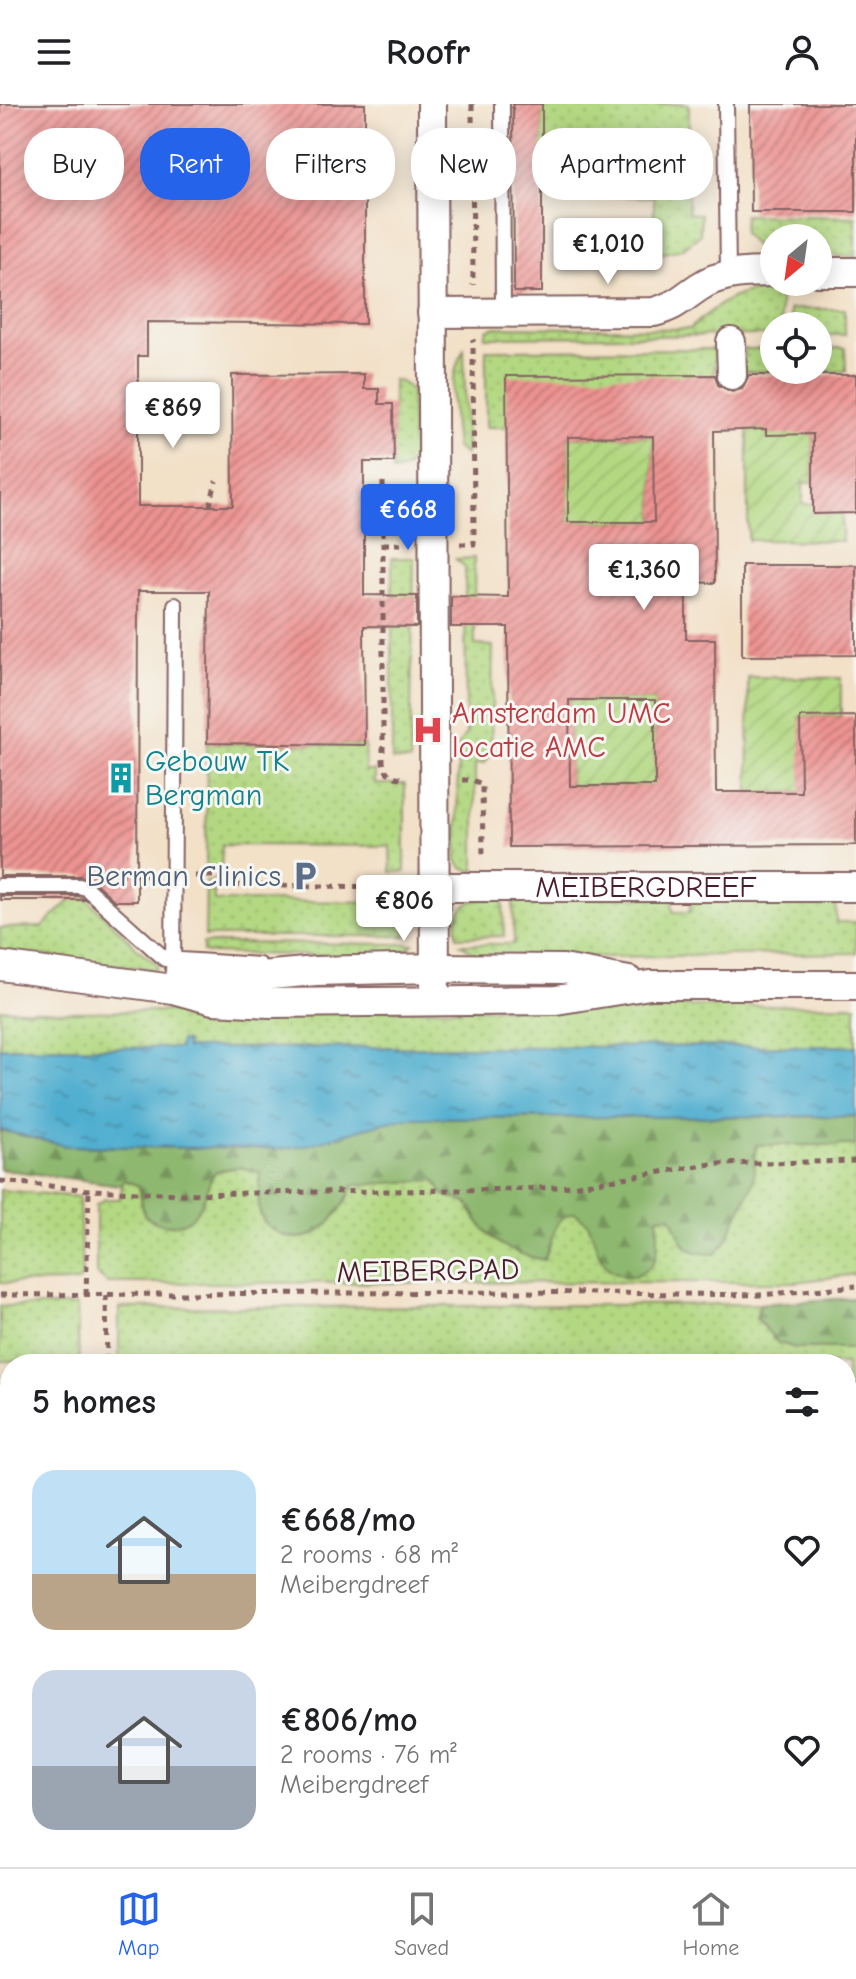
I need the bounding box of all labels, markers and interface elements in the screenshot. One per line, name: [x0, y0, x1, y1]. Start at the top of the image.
icon: menu: [32, 30, 76, 74]
icon: person: [780, 30, 824, 74]
text: Roofr: [386, 32, 470, 73]
chip: Buy: [24, 128, 124, 200]
chip: Rent: [140, 128, 250, 200]
chip: Filters: [266, 128, 395, 200]
chip: New: [411, 128, 516, 200]
chip: Apartment: [532, 128, 713, 200]
pin: €1,010: [543, 218, 673, 286]
north arrow: [760, 224, 832, 296]
map controls: [760, 224, 832, 384]
text: €1,010: [571, 229, 645, 259]
button: locate: [760, 312, 832, 384]
pin: €869: [126, 382, 220, 450]
text: €869: [144, 393, 202, 423]
pin: €668: [361, 484, 455, 552]
text: €668: [379, 495, 437, 525]
pin: €1,360: [579, 544, 709, 612]
text: €1,360: [607, 555, 681, 585]
place label: Amsterdam UMC locatie AMC: [452, 696, 671, 765]
hospital icon: Amsterdam UMC locatie AMC: [411, 713, 445, 747]
place label: Gebouw TK Bergman: [145, 744, 289, 813]
building icon: Gebouw TK Bergman: [104, 761, 138, 795]
place label: Berman Clinics: [86, 859, 281, 894]
parking icon: Berman Clinics: [288, 859, 322, 893]
street label: MEIBERGDREEF: [535, 870, 757, 905]
pin: €806: [357, 875, 451, 943]
text: €806: [374, 886, 434, 916]
street label: MEIBERGPAD: [336, 1252, 520, 1290]
icon: filters: [780, 1380, 824, 1424]
text: 5 homes: [32, 1382, 156, 1422]
text: €668/mo: [280, 1500, 416, 1540]
icon: home: [96, 1502, 192, 1598]
icon: heart: [780, 1528, 824, 1572]
text: 2 rooms · 68 m²: [280, 1540, 458, 1570]
text: Meibergdreef: [280, 1570, 428, 1600]
text: €806/mo: [280, 1700, 418, 1740]
icon: home: [96, 1702, 192, 1798]
icon: heart: [780, 1728, 824, 1772]
text: 2 rooms · 76 m²: [280, 1740, 457, 1770]
text: Meibergdreef: [280, 1770, 428, 1800]
tab: Map: [117, 1887, 161, 1961]
tab: Saved: [394, 1887, 449, 1961]
tab: Home: [682, 1887, 739, 1961]

